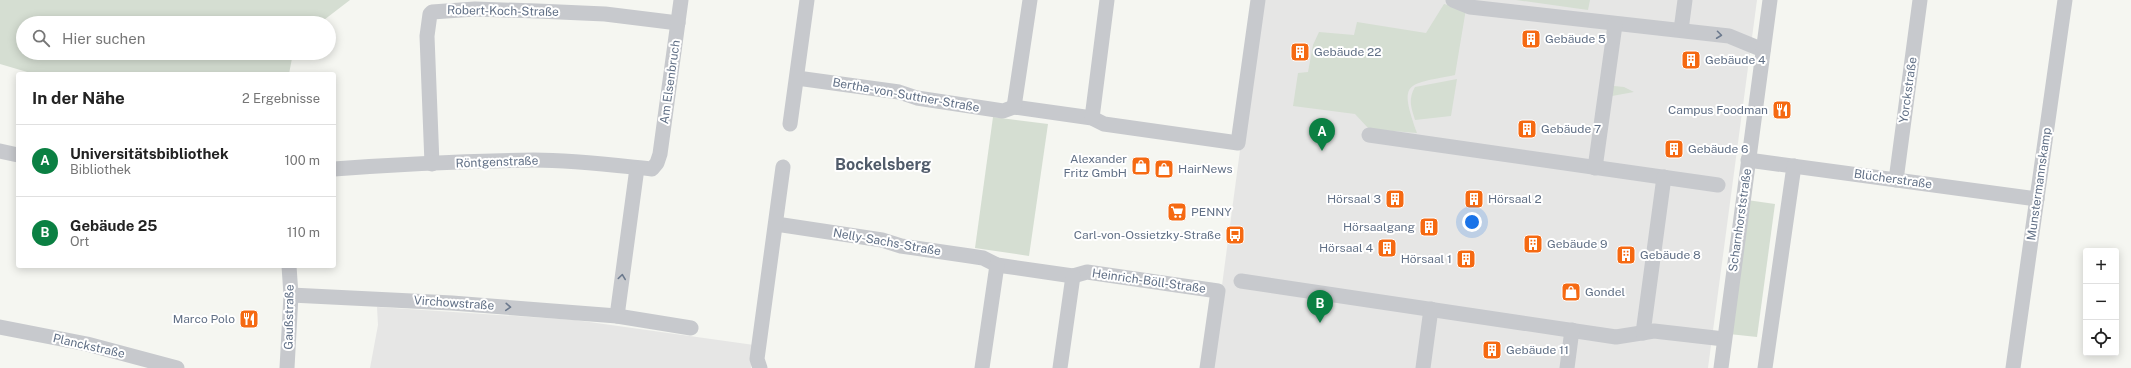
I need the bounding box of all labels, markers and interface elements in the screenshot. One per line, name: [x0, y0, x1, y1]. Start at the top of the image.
street label: Robert-Koch-Straße: [447, 3, 559, 19]
search box: [16, 16, 336, 60]
icon: search: [30, 27, 52, 49]
building icon: Gebäude 5: [1520, 28, 1542, 50]
text: Hier suchen: [62, 30, 145, 47]
one-way arrow: [1716, 30, 1722, 39]
place label: Gebäude 5: [1545, 32, 1606, 46]
street label: Am Elsenbruch: [657, 39, 683, 125]
building icon: Gebäude 22: [1289, 41, 1311, 63]
place label: Gebäude 22: [1314, 45, 1381, 59]
building icon: Gebäude 4: [1680, 49, 1702, 71]
place label: Gebäude 4: [1705, 53, 1766, 67]
street label: Yorckstraße: [1896, 56, 1920, 124]
street label: Bertha-von-Suttner-Straße: [831, 75, 981, 115]
text: In der Nähe: [32, 88, 125, 108]
text: 2 Ergebnisse: [242, 91, 320, 106]
restaurant icon: Campus Foodman: [1771, 99, 1793, 121]
place label: Campus Foodman: [1668, 103, 1768, 117]
pin: A: [1309, 118, 1335, 151]
building icon: Gebäude 7: [1516, 118, 1538, 140]
place label: Gebäude 7: [1541, 122, 1601, 136]
street label: Munstermannskamp: [2024, 127, 2054, 241]
building icon: Gebäude 6: [1663, 138, 1685, 160]
place label: Gebäude 6: [1688, 142, 1749, 156]
text: Universitätsbibliothek: [70, 145, 229, 162]
place label: Alexander Fritz GmbH: [1063, 152, 1127, 180]
text: A: [40, 153, 50, 168]
text: 100 m: [284, 153, 320, 168]
street label: Röntgenstraße: [455, 154, 539, 170]
district label: Bockelsberg: [835, 155, 931, 174]
shop icon: Alexander Fritz GmbH: [1130, 155, 1152, 177]
shop icon: HairNews: [1153, 158, 1175, 180]
text: Bibliothek: [70, 162, 131, 177]
place label: HairNews: [1178, 162, 1233, 176]
street label: Scharnhorststraße: [1726, 167, 1754, 273]
street label: Blücherstraße: [1853, 167, 1933, 191]
building icon: Hörsaal 3: [1384, 188, 1406, 210]
building icon: Hörsaal 2: [1463, 188, 1485, 210]
place label: Hörsaal 3: [1327, 192, 1381, 206]
place label: Hörsaal 2: [1488, 192, 1542, 206]
supermarket icon: PENNY: [1166, 201, 1188, 223]
place label: PENNY: [1191, 205, 1232, 219]
your location: [1462, 212, 1482, 232]
building icon: Hörsaalgang: [1418, 216, 1440, 238]
text: Gebäude 25: [70, 217, 157, 234]
place label: Hörsaalgang: [1343, 220, 1415, 234]
bus stop icon: Carl-von-Ossietzky-Straße: [1224, 224, 1246, 246]
text: B: [41, 225, 49, 240]
text: 110 m: [287, 225, 320, 240]
street label: Nelly-Sachs-Straße: [832, 226, 942, 258]
place label: Carl-von-Ossietzky-Straße: [1074, 228, 1221, 242]
building icon: Gebäude 9: [1522, 233, 1544, 255]
text: Ort: [70, 234, 89, 249]
building icon: Hörsaal 4: [1376, 237, 1398, 259]
place label: Gebäude 9: [1547, 237, 1608, 251]
place label: Hörsaal 4: [1319, 241, 1373, 255]
building icon: Gebäude 8: [1615, 244, 1637, 266]
building icon: Hörsaal 1: [1455, 248, 1477, 270]
place label: Gebäude 8: [1640, 248, 1701, 262]
map controls: [2083, 248, 2119, 356]
button: +: [2083, 248, 2119, 284]
place label: Hörsaal 1: [1401, 252, 1452, 266]
street label: Heinrich-Böll-Straße: [1091, 266, 1207, 296]
one-way arrow: [617, 274, 626, 280]
shop icon: Gondel: [1560, 281, 1582, 303]
street label: Gaußstraße: [281, 284, 297, 350]
button: −: [2083, 284, 2119, 320]
place label: Gondel: [1585, 285, 1625, 299]
pin: B: [1307, 290, 1333, 323]
street label: Virchowstraße: [413, 293, 495, 313]
one-way arrow: [505, 302, 511, 311]
restaurant icon: Marco Polo: [238, 308, 260, 330]
place label: Marco Polo: [173, 312, 235, 326]
button: locate: [2083, 320, 2119, 356]
street label: Planckstraße: [52, 331, 127, 361]
building icon: Gebäude 11: [1481, 339, 1503, 361]
place label: Gebäude 11: [1506, 343, 1569, 357]

